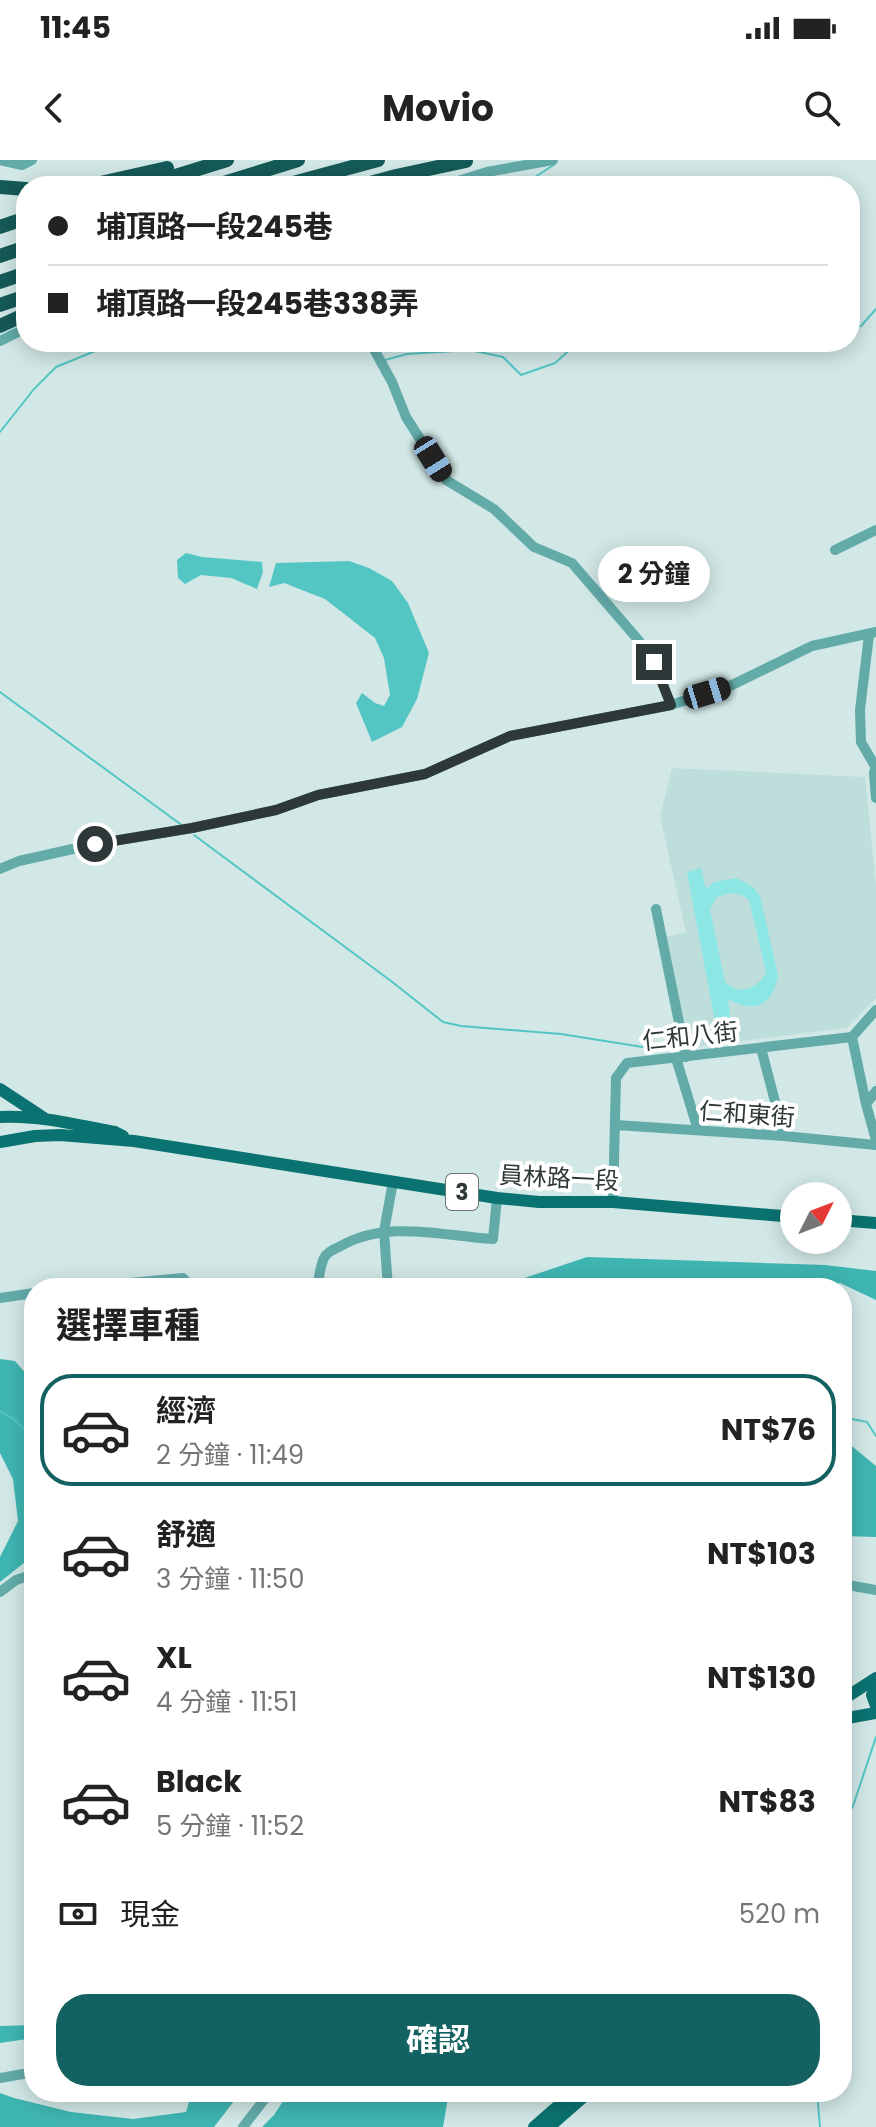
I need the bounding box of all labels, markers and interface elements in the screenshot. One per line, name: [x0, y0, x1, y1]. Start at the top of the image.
text: 11:45: [40, 6, 111, 49]
text: Movio: [382, 83, 494, 134]
icon: back: [32, 86, 76, 130]
icon: search: [800, 86, 844, 130]
text: 埔頂路一段245巷: [96, 205, 333, 248]
text: 埔頂路一段245巷338弄: [96, 282, 419, 325]
car: [410, 432, 456, 486]
callout: 2 分鐘: [598, 546, 710, 602]
text: 2 分鐘: [618, 556, 690, 592]
route end: [636, 644, 672, 680]
car: [681, 675, 733, 711]
route start: [77, 826, 113, 862]
street label: 仁和八街: [641, 1015, 739, 1057]
street label: 仁和東街: [698, 1094, 796, 1134]
street label: 員林路一段: [498, 1158, 620, 1198]
road number: 3: [446, 1174, 478, 1210]
north arrow: [780, 1182, 852, 1254]
map controls: [780, 1182, 852, 1254]
text: 選擇車種: [56, 1300, 200, 1351]
text: 經濟: [156, 1389, 216, 1432]
icon: car: [60, 1394, 132, 1466]
text: NT$76: [721, 1408, 816, 1451]
text: 2 分鐘 · 11:49: [156, 1437, 304, 1473]
text: 舒適: [156, 1513, 216, 1556]
icon: car: [60, 1518, 132, 1590]
text: NT$103: [707, 1532, 816, 1575]
text: 3 分鐘 · 11:50: [156, 1561, 305, 1597]
text: XL: [156, 1636, 192, 1679]
icon: car: [60, 1642, 132, 1714]
text: NT$130: [707, 1656, 816, 1699]
text: 4 分鐘 · 11:51: [156, 1684, 298, 1720]
text: Black: [156, 1760, 242, 1803]
icon: car: [60, 1766, 132, 1838]
text: NT$83: [718, 1780, 816, 1823]
text: 5 分鐘 · 11:52: [156, 1808, 304, 1844]
icon: cash: [56, 1892, 100, 1936]
text: 現金: [120, 1893, 180, 1936]
text: 520 m: [739, 1896, 820, 1932]
button: 確認: [56, 1994, 820, 2086]

